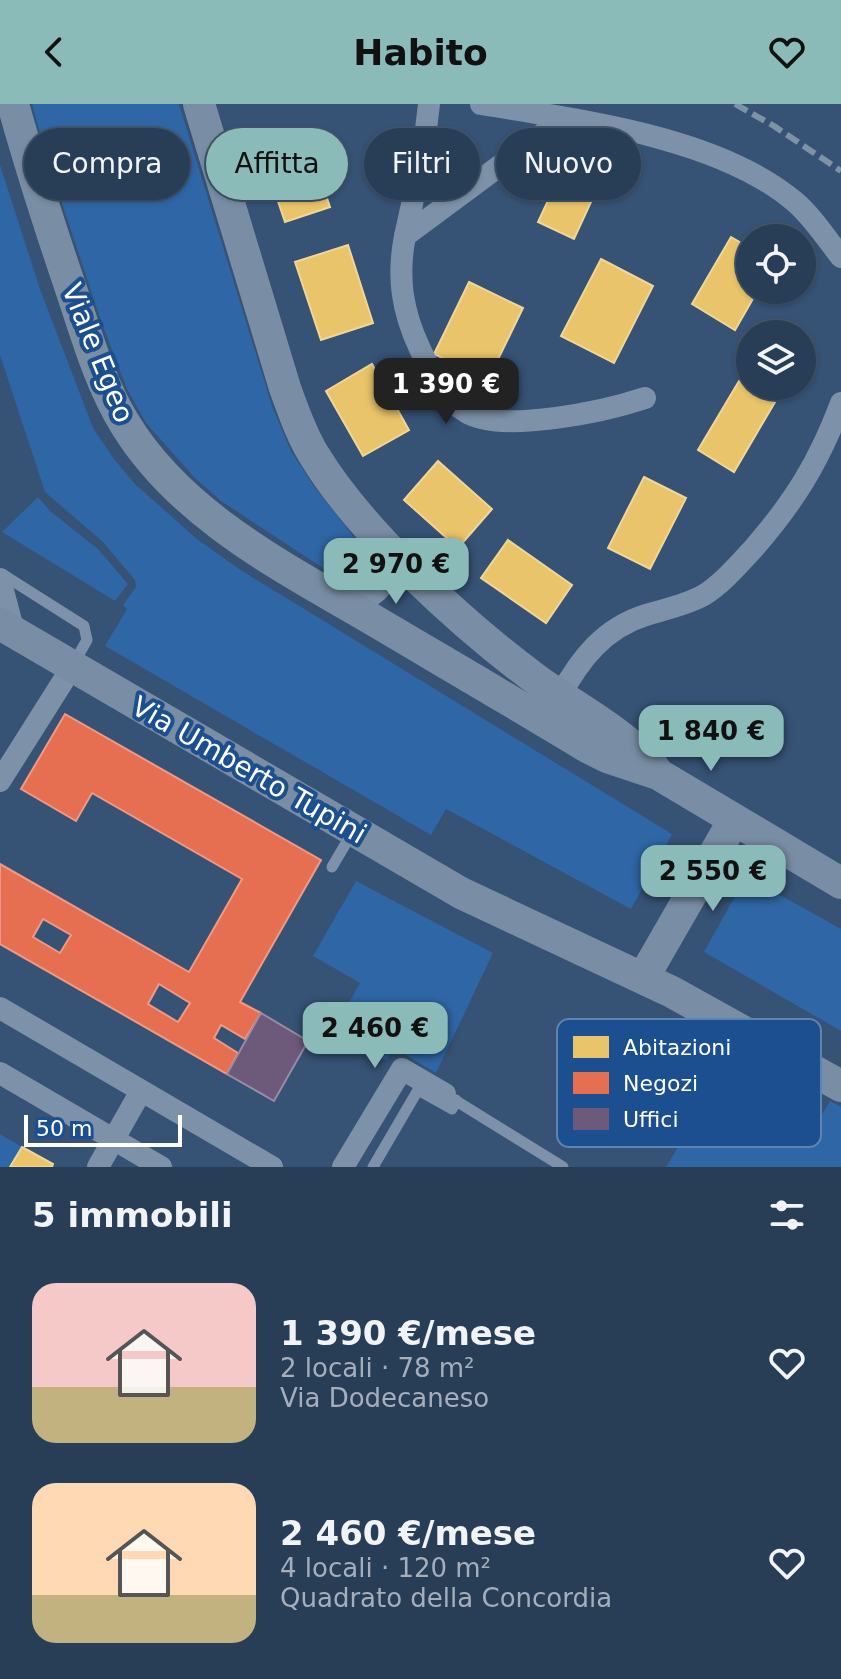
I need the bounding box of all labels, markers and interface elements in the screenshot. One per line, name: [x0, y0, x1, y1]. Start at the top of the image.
icon: back: [32, 30, 76, 74]
icon: heart: [765, 30, 809, 74]
text: Habito: [353, 32, 488, 73]
chip: Compra: [24, 128, 190, 200]
chip: Affitta: [206, 128, 348, 200]
chip: Filtri: [364, 128, 480, 200]
chip: Nuovo: [496, 128, 641, 200]
map controls: [736, 224, 816, 400]
button: locate: [736, 224, 816, 304]
street label: Viale Egeo: [55, 279, 141, 427]
button: layers: [736, 320, 816, 400]
pin: 1 390 €: [372, 358, 520, 426]
text: 1 390 €: [392, 369, 500, 399]
pin: 2 970 €: [322, 538, 470, 606]
text: 2 970 €: [342, 549, 450, 579]
street label: Via Umberto Tupini: [126, 689, 372, 851]
pin: 1 840 €: [637, 705, 785, 773]
text: 1 840 €: [657, 716, 765, 746]
pin: 2 550 €: [639, 845, 787, 913]
text: 2 550 €: [659, 856, 767, 886]
pin: 2 460 €: [301, 1002, 449, 1070]
text: 2 460 €: [321, 1013, 429, 1043]
legend: [557, 1019, 821, 1147]
text: Abitazioni: [623, 1035, 731, 1060]
text: Negozi: [623, 1071, 698, 1096]
text: Uffici: [623, 1107, 679, 1132]
scale bar: [24, 1111, 182, 1147]
text: 50 m: [36, 1116, 92, 1141]
icon: filters: [765, 1193, 809, 1237]
text: 5 immobili: [32, 1195, 233, 1235]
text: 1 390 €/mese: [280, 1313, 536, 1353]
icon: home: [96, 1315, 192, 1411]
icon: heart: [765, 1341, 809, 1385]
text: 2 locali · 78 m²: [280, 1353, 475, 1383]
text: Via Dodecaneso: [280, 1383, 489, 1413]
text: 2 460 €/mese: [280, 1513, 536, 1553]
icon: home: [96, 1515, 192, 1611]
icon: heart: [765, 1541, 809, 1585]
text: 4 locali · 120 m²: [280, 1553, 491, 1583]
text: Quadrato della Concordia: [280, 1583, 612, 1613]

